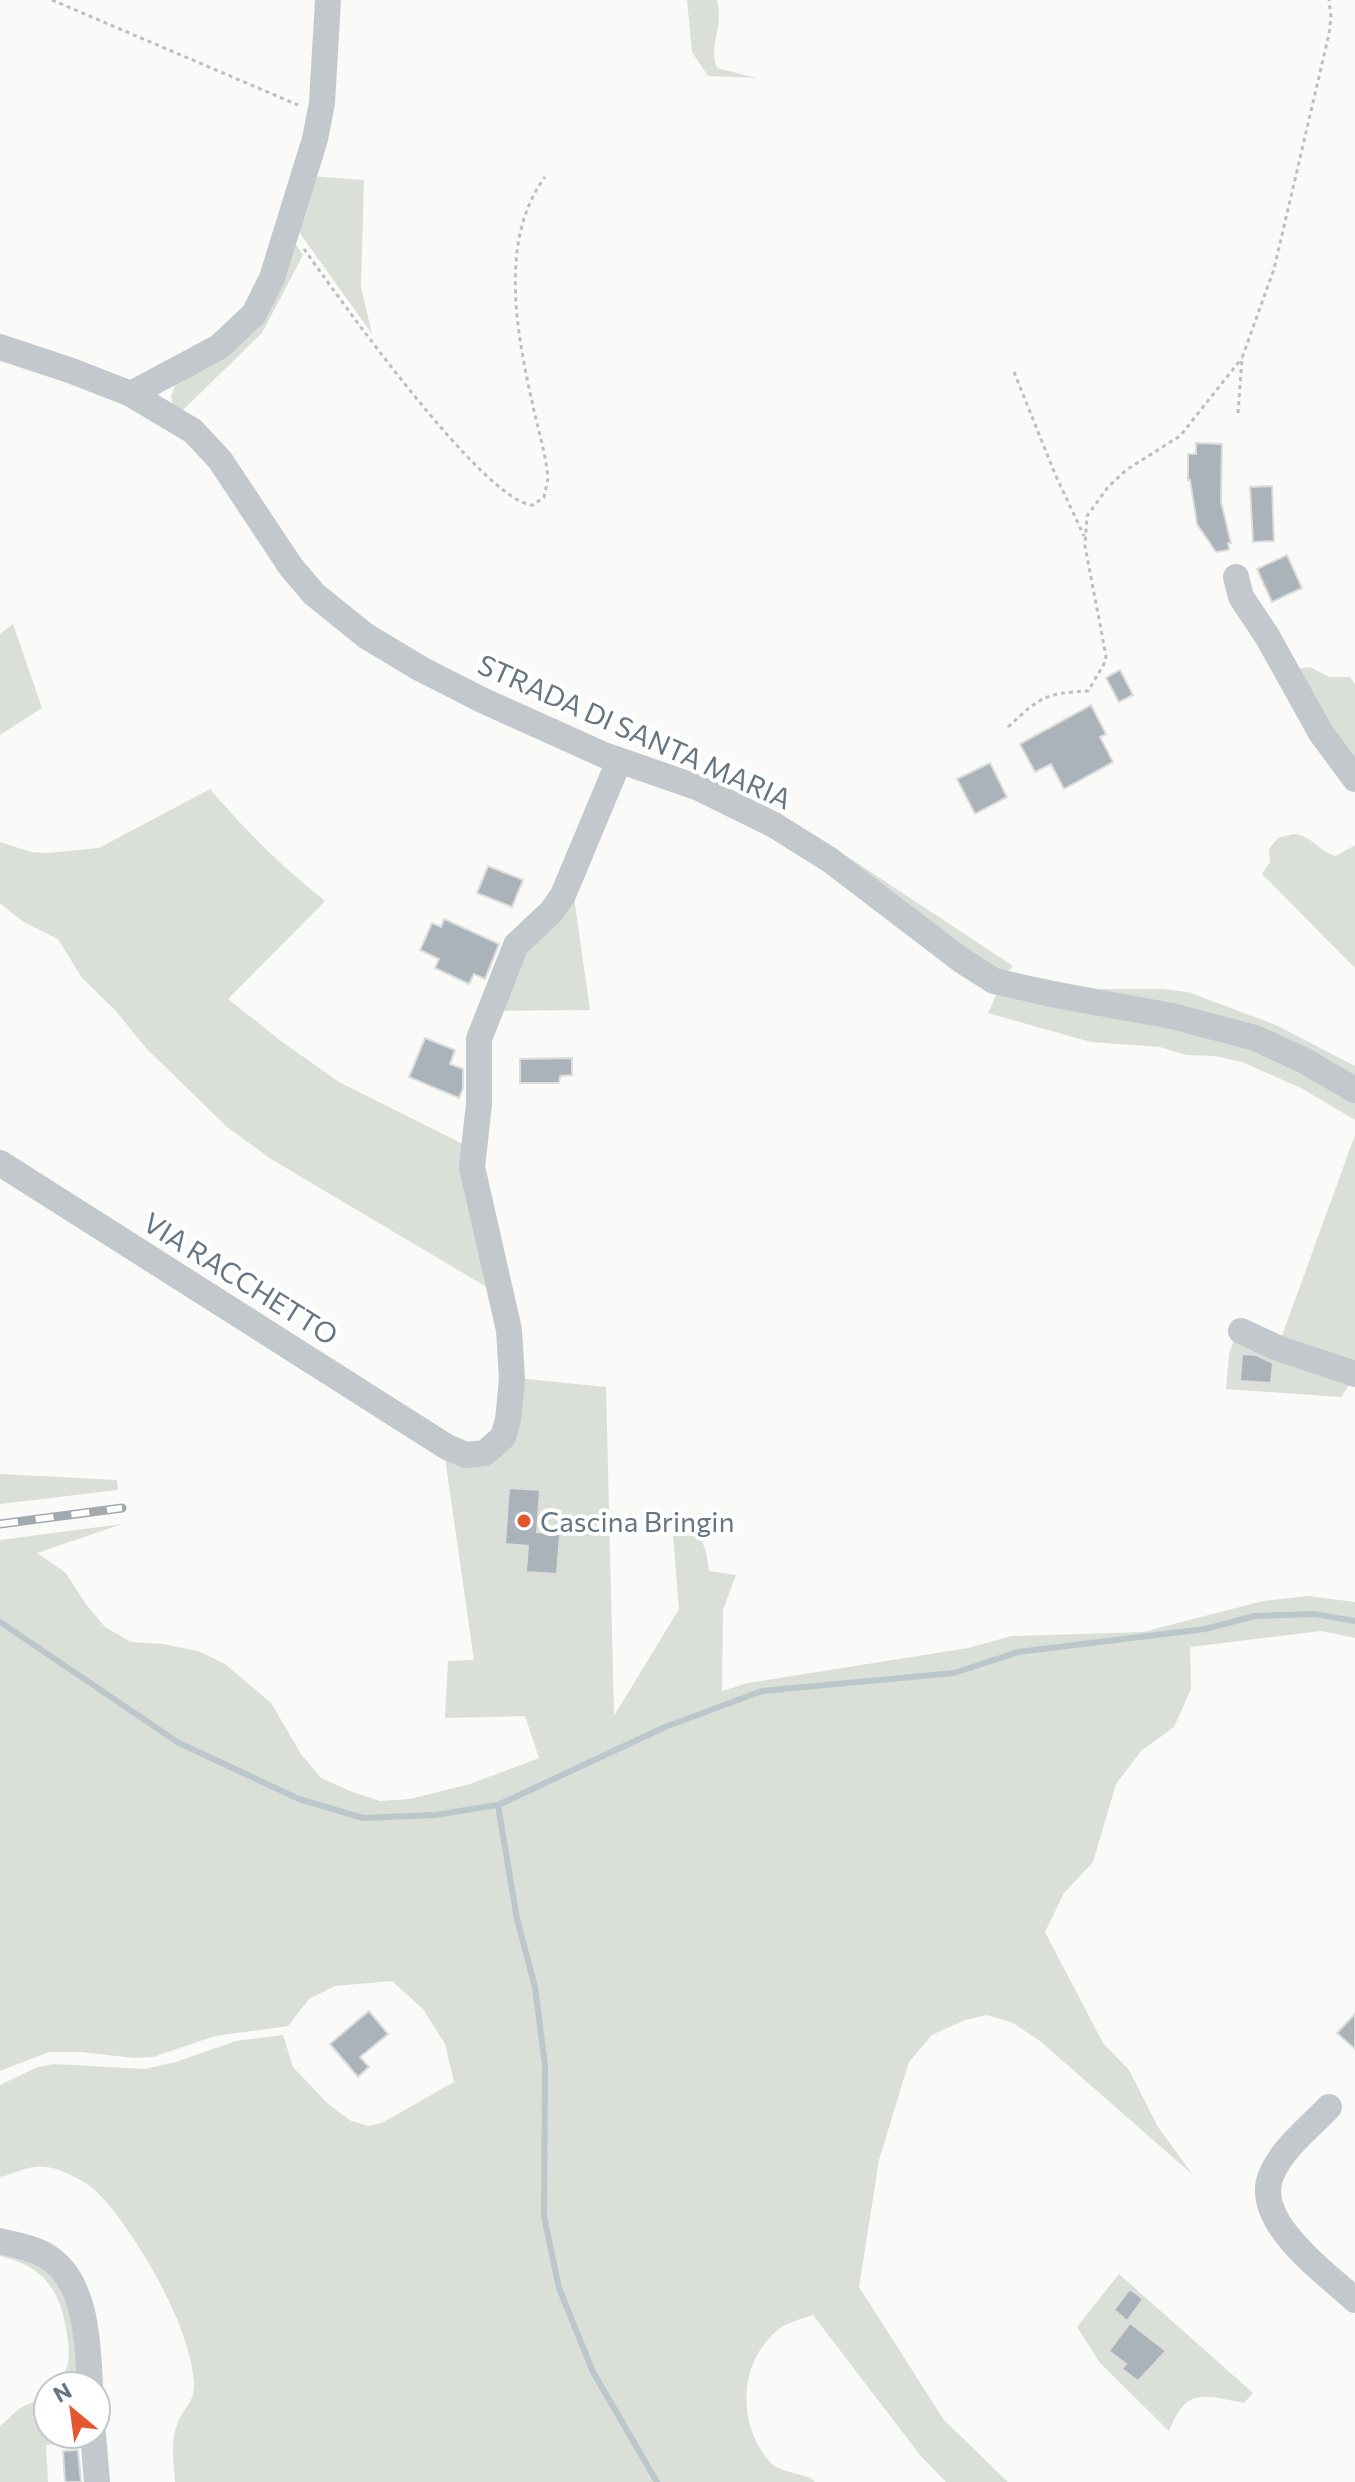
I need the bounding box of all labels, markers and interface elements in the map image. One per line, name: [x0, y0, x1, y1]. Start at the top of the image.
street label: STRADA DI SANTA MARIA: [473, 646, 797, 816]
street label: VIA RACCHETTO: [138, 1205, 344, 1351]
place label: Cascina Bringin: [540, 1504, 735, 1538]
marker: Cascina Bringin: [515, 1512, 533, 1530]
north arrow: [32, 2370, 112, 2450]
text: N: [48, 2376, 76, 2408]

